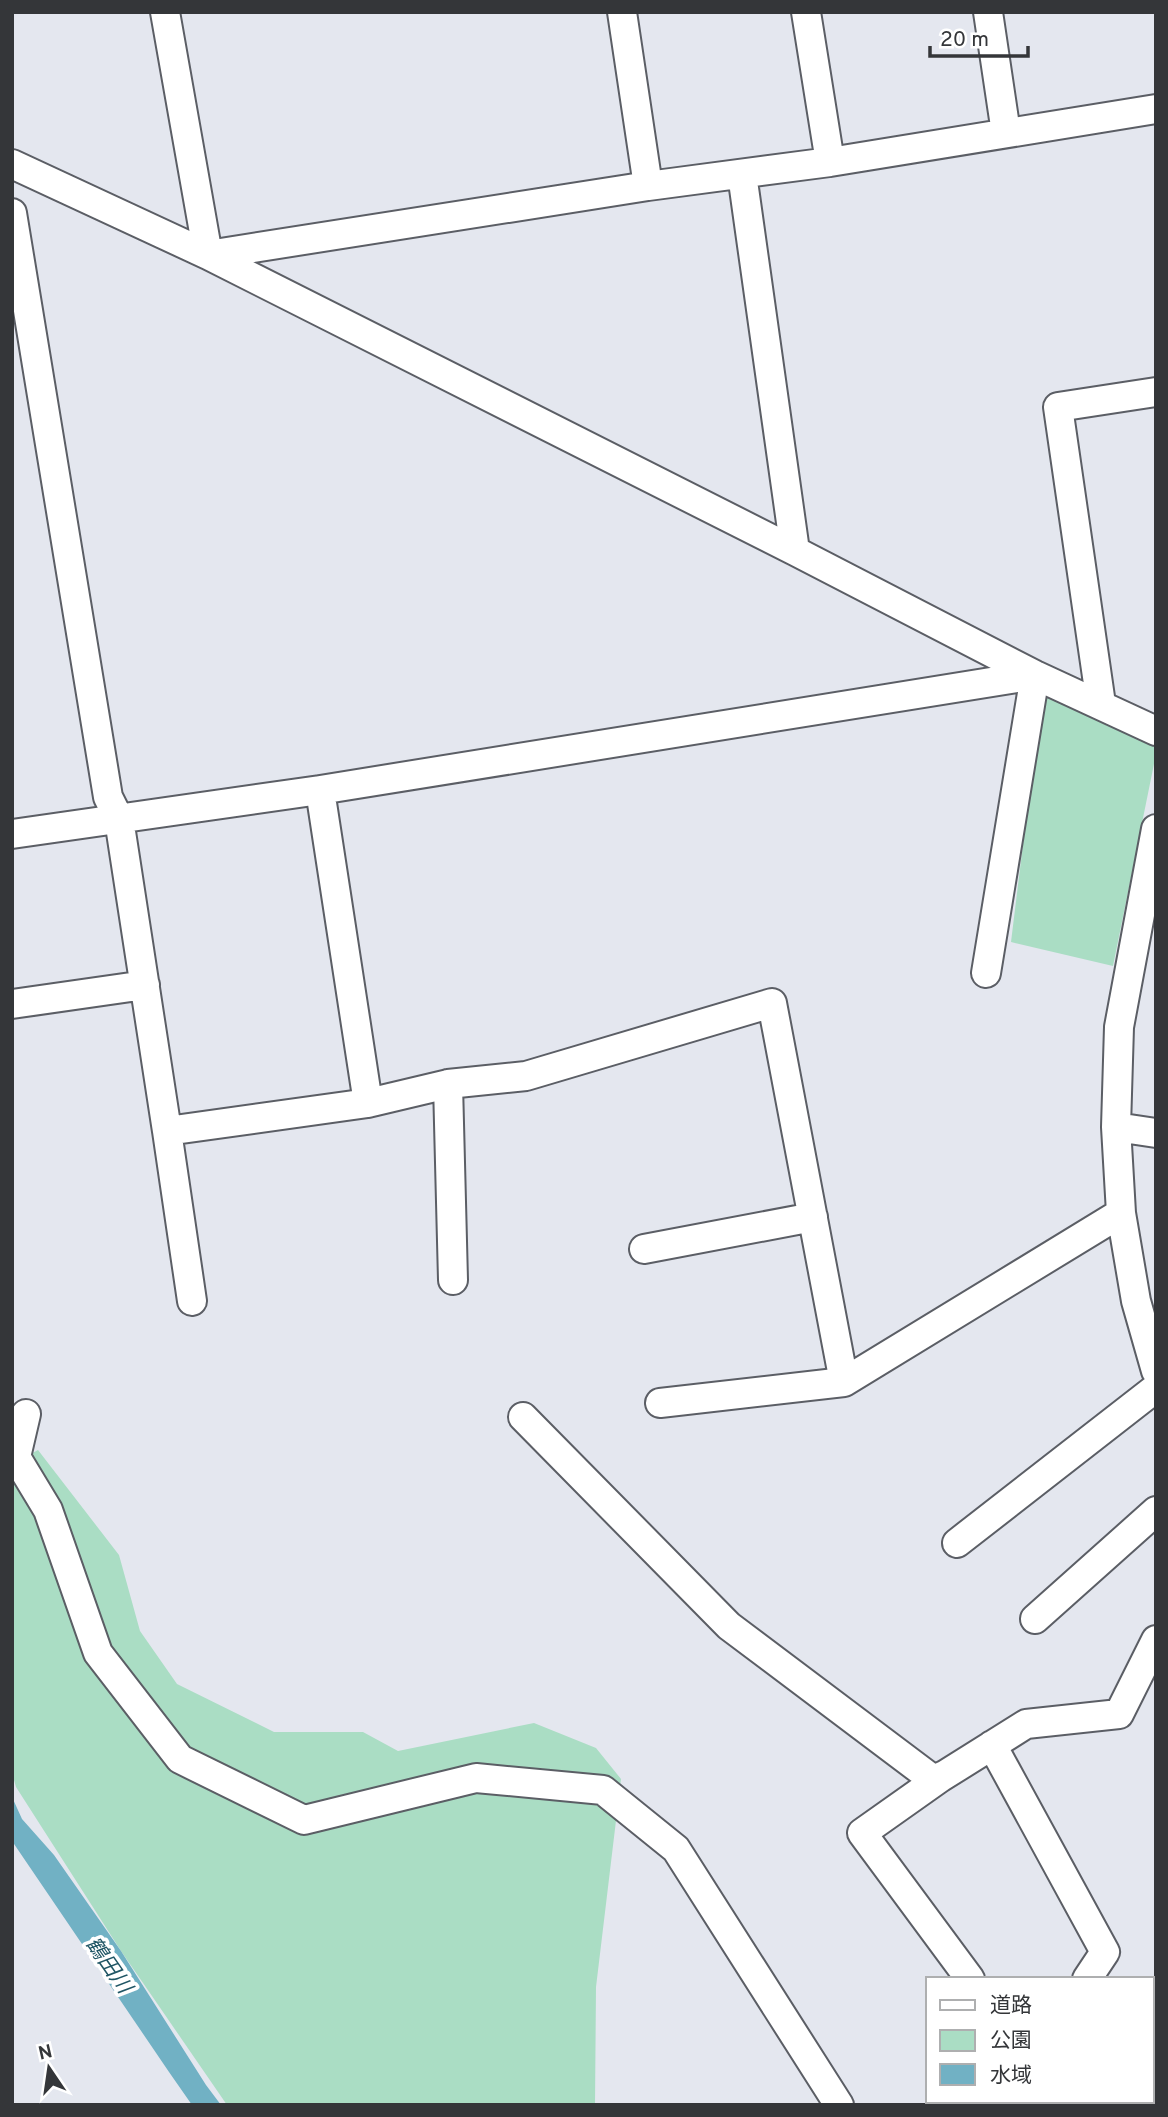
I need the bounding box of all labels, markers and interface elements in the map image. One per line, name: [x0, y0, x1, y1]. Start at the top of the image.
scale bar: [930, 14, 1028, 58]
text: 20 m: [940, 27, 989, 54]
water label: 鶴田川: [79, 1932, 138, 2001]
legend: [926, 1977, 1154, 2103]
text: 道路: [990, 1993, 1032, 2020]
text: 公園: [990, 2028, 1032, 2055]
north arrow: [14, 2033, 84, 2103]
text: N: [36, 2040, 55, 2067]
text: 水域: [990, 2063, 1032, 2090]

